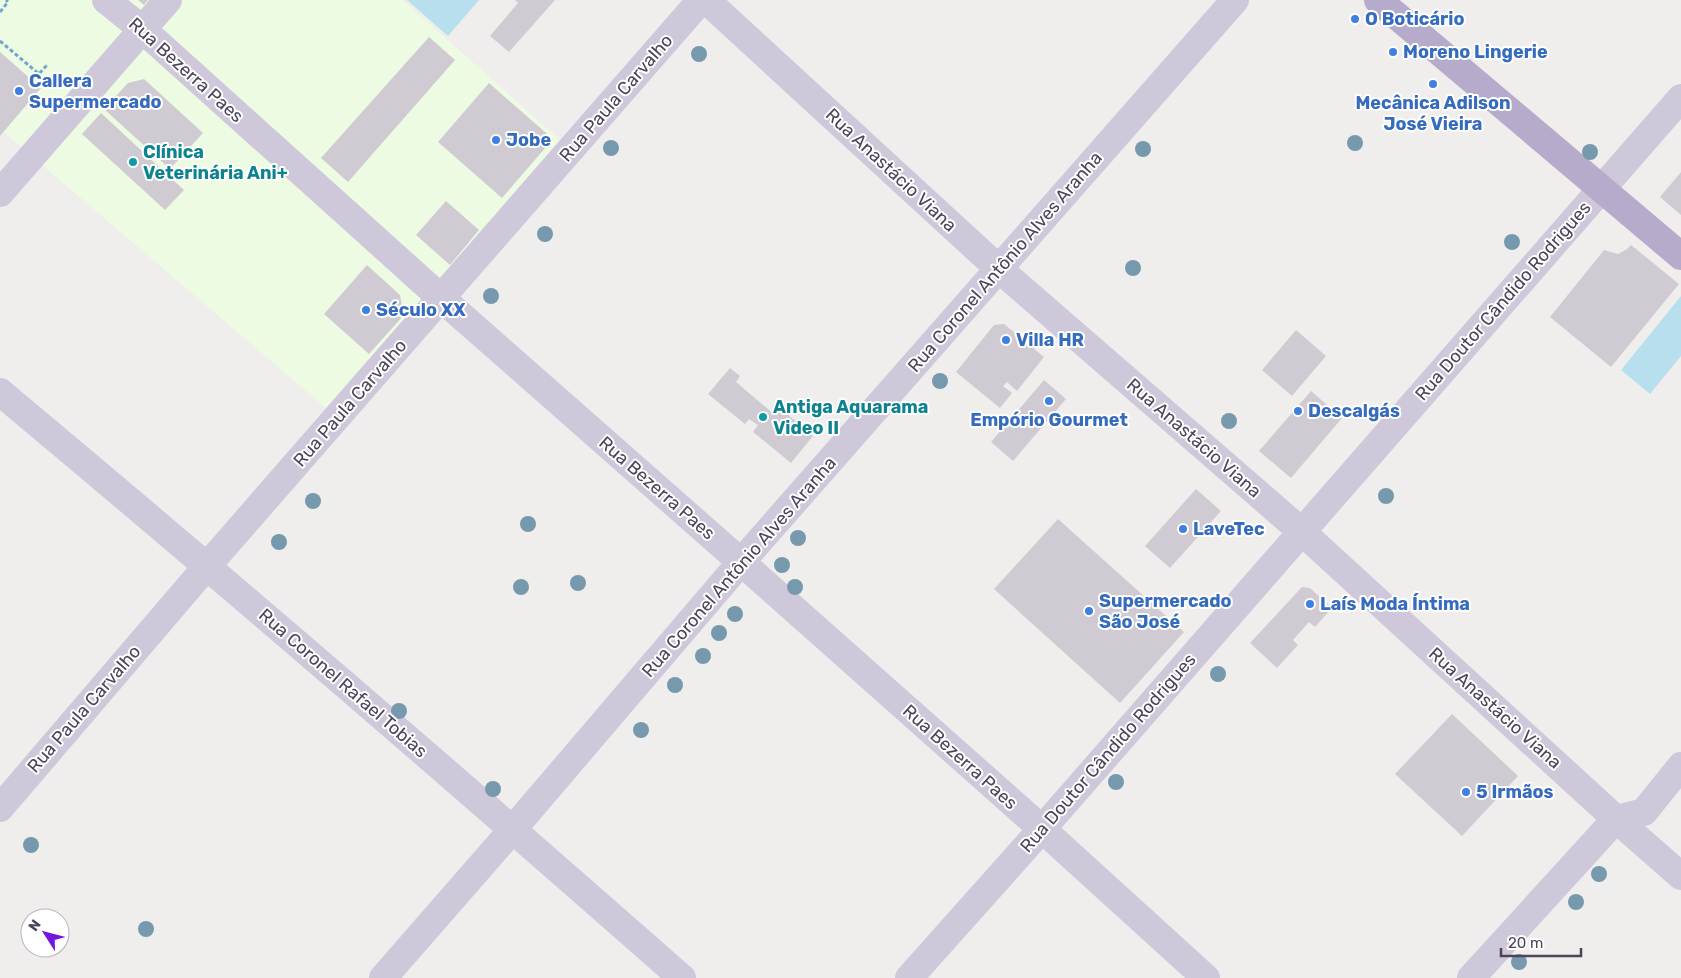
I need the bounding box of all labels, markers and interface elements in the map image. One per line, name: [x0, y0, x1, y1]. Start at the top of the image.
place label: O Boticário: [1365, 8, 1464, 30]
street label: Rua Bezerra Paes: [124, 13, 248, 127]
marker: O Boticário: [1349, 13, 1361, 25]
street label: Rua Paula Carvalho: [555, 30, 677, 166]
place label: Moreno Lingerie: [1403, 41, 1548, 63]
marker: Moreno Lingerie: [1387, 46, 1399, 58]
place label: Callera Supermercado: [29, 70, 162, 113]
marker: Mecânica Adilson José Vieira: [1427, 78, 1439, 90]
marker: Callera Supermercado: [13, 85, 25, 97]
place label: Mecânica Adilson José Vieira: [1355, 92, 1511, 135]
street label: Rua Anastácio Viana: [821, 104, 961, 236]
place label: Jobe: [506, 129, 551, 151]
marker: Jobe: [490, 134, 502, 146]
place label: Clínica Veterinária Ani+: [143, 141, 288, 184]
street label: Rua Coronel Antônio Alves Aranha: [903, 147, 1107, 377]
marker: Clínica Veterinária Ani+: [127, 156, 139, 168]
street label: Rua Doutor Cândido Rodrigues: [1410, 197, 1596, 405]
place label: Século XX: [376, 299, 466, 321]
marker: Século XX: [360, 304, 372, 316]
place label: Villa HR: [1016, 329, 1084, 351]
marker: Villa HR: [1000, 334, 1012, 346]
street label: Rua Paula Carvalho: [289, 335, 411, 471]
street label: Rua Anastácio Viana: [1122, 374, 1266, 502]
marker: Empório Gourmet: [1043, 395, 1055, 407]
place label: Antiga Aquarama Video II: [773, 396, 928, 439]
place label: Descalgás: [1308, 400, 1400, 422]
marker: Descalgás: [1292, 405, 1304, 417]
place label: Empório Gourmet: [970, 409, 1128, 431]
marker: Antiga Aquarama Video II: [757, 411, 769, 423]
street label: Rua Bezerra Paes: [594, 432, 720, 544]
street label: Rua Coronel Antônio Alves Aranha: [637, 452, 841, 682]
place label: LaveTec: [1193, 518, 1265, 540]
marker: LaveTec: [1177, 523, 1189, 535]
place label: Supermercado São José: [1099, 590, 1232, 633]
place label: Laís Moda Íntima: [1320, 593, 1470, 615]
marker: Laís Moda Íntima: [1304, 598, 1316, 610]
street label: Rua Coronel Rafael Tobias: [254, 604, 432, 762]
marker: Supermercado São José: [1083, 605, 1095, 617]
street label: Rua Paula Carvalho: [23, 641, 145, 777]
street label: Rua Anastácio Viana: [1424, 643, 1566, 773]
street label: Rua Doutor Cândido Rodrigues: [1015, 649, 1201, 857]
street label: Rua Bezerra Paes: [898, 700, 1022, 814]
place label: 5 Irmãos: [1476, 781, 1554, 803]
marker: 5 Irmãos: [1460, 786, 1472, 798]
north arrow: [20, 908, 70, 958]
text: N: [25, 917, 45, 935]
scale bar: [1501, 926, 1581, 958]
text: 20 m: [1508, 934, 1543, 952]

